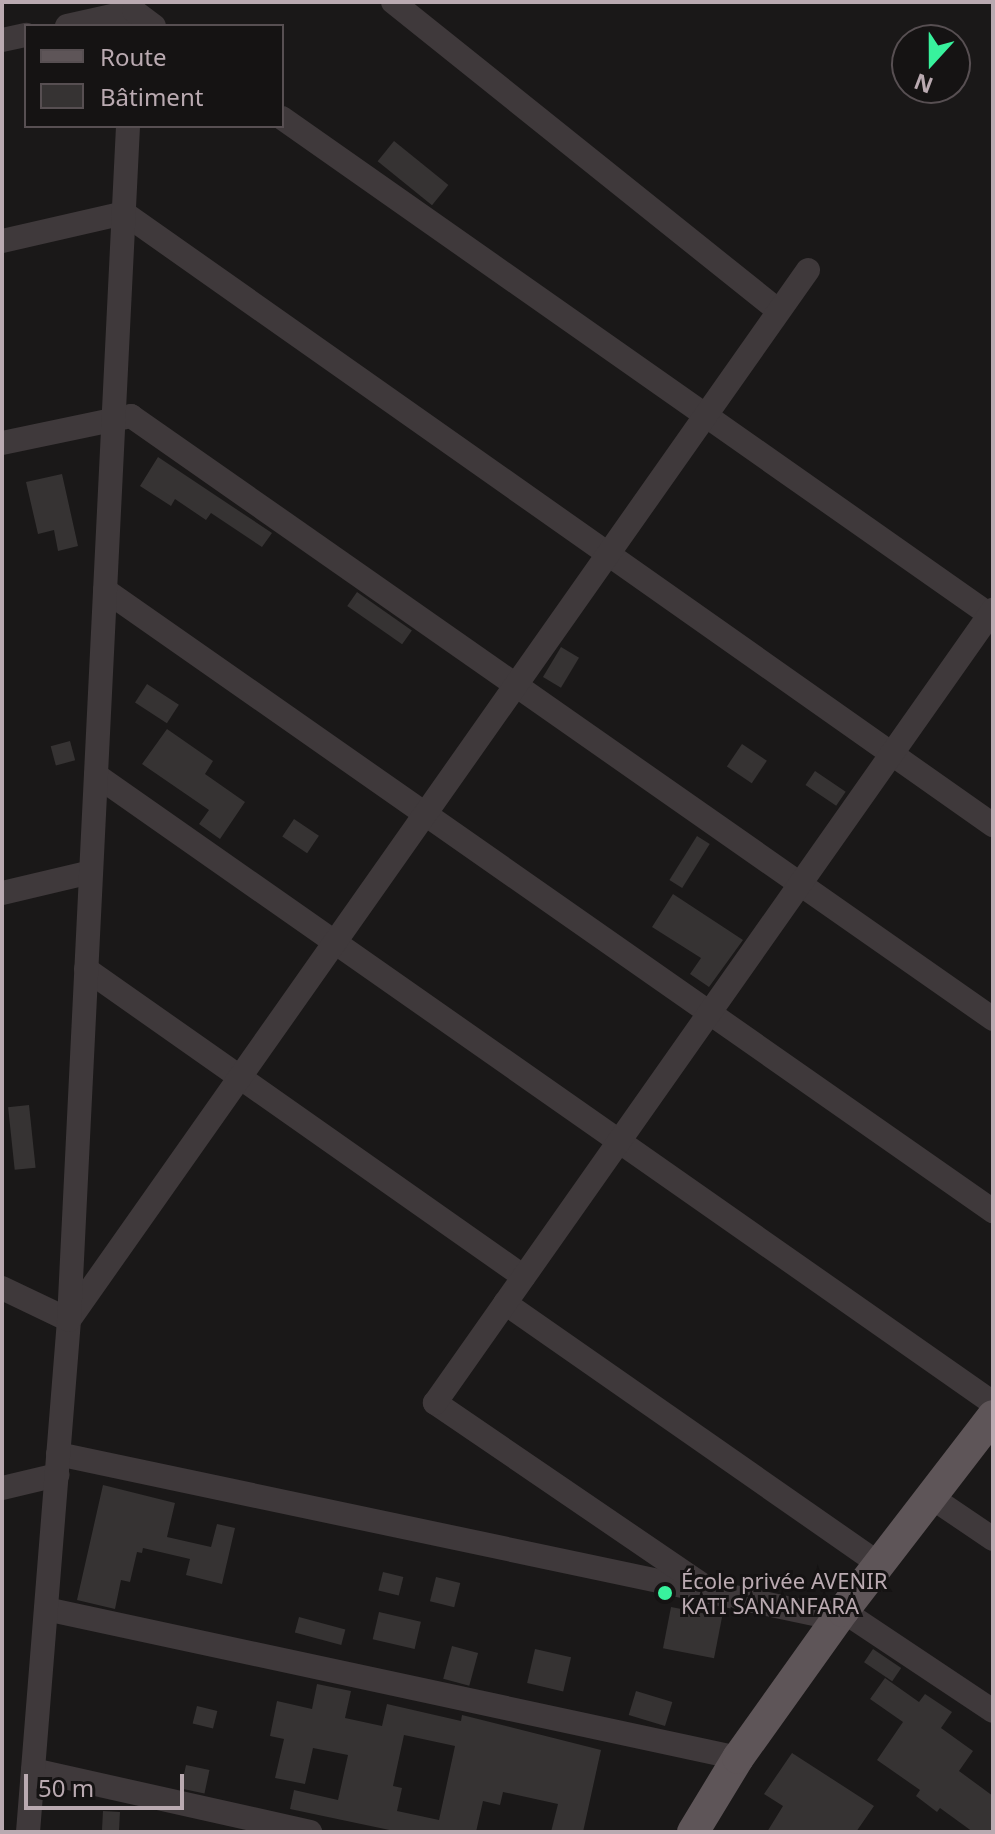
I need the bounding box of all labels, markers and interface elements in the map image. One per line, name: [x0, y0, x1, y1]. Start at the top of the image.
legend: [24, 24, 284, 128]
north arrow: [891, 24, 971, 104]
text: Route: [100, 40, 166, 73]
text: N: [909, 67, 937, 102]
text: Bâtiment: [100, 80, 203, 113]
place label: École privée AVENIR KATI SANANFARA: [681, 1567, 887, 1618]
marker: École privée AVENIR KATI SANANFARA: [656, 1584, 674, 1602]
scale bar: [28, 1758, 188, 1808]
text: 50 m: [38, 1771, 94, 1804]

